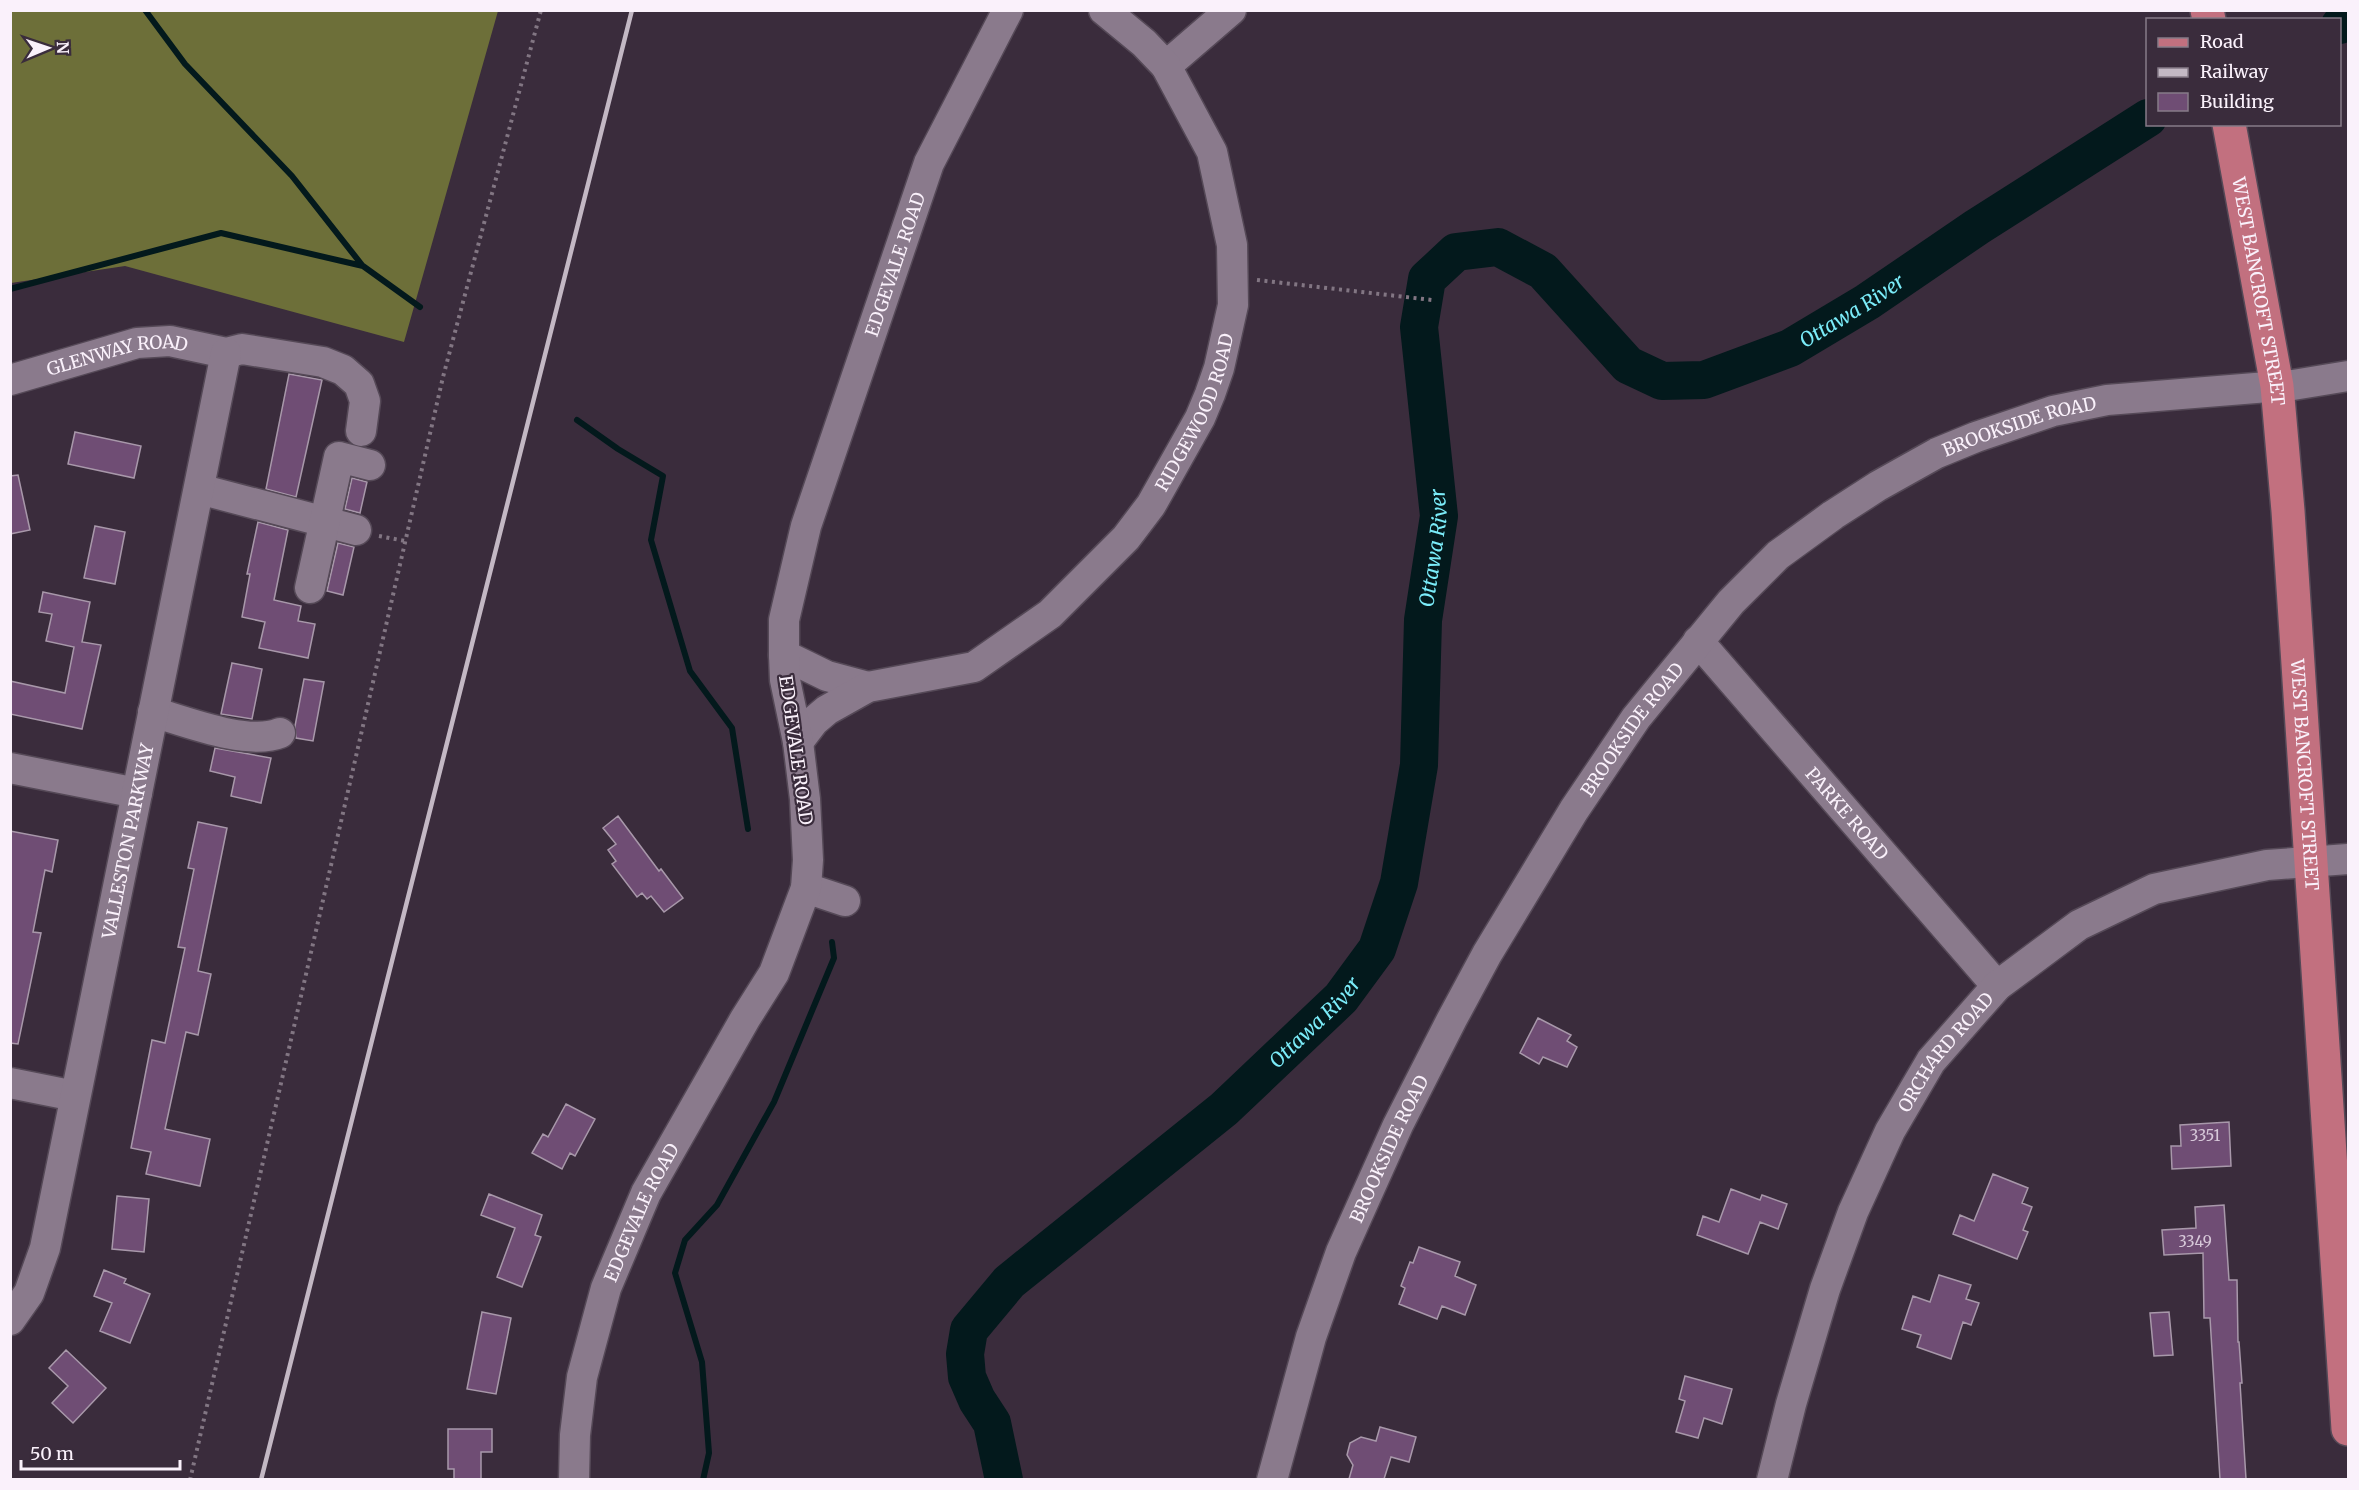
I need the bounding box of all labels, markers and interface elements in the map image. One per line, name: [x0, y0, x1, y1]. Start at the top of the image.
north arrow: [18, 18, 78, 78]
legend: [2146, 18, 2341, 126]
text: Road: [2200, 30, 2244, 53]
text: N: [53, 41, 73, 55]
text: Railway: [2200, 60, 2269, 83]
text: Building: [2200, 90, 2274, 113]
street label: WEST BANCROFT STREET: [2227, 174, 2290, 407]
street label: EDGEVALE ROAD: [860, 189, 930, 339]
water label: Ottawa River: [1794, 268, 1909, 352]
street label: GLENWAY ROAD: [44, 329, 190, 380]
street label: RIDGEWOOD ROAD: [1150, 331, 1238, 495]
street label: BROOKSIDE ROAD: [1939, 391, 2098, 461]
water label: Ottawa River: [1413, 487, 1452, 609]
street label: WEST BANCROFT STREET: [2286, 657, 2324, 891]
street label: BROOKSIDE ROAD: [1575, 658, 1688, 801]
street label: EDGEVALE ROAD: [774, 674, 818, 826]
street label: VALLESTON PARKWAY: [96, 741, 158, 942]
street label: PARKE ROAD: [1801, 762, 1894, 864]
water label: Ottawa River: [1263, 971, 1366, 1073]
street label: ORCHARD ROAD: [1892, 987, 1998, 1116]
street label: BROOKSIDE ROAD: [1344, 1071, 1433, 1226]
house number: 3351: [2190, 1126, 2220, 1145]
street label: EDGEVALE ROAD: [598, 1139, 684, 1285]
house number: 3349: [2178, 1232, 2212, 1251]
scale bar: [21, 1433, 180, 1471]
text: 50 m: [30, 1442, 74, 1465]

